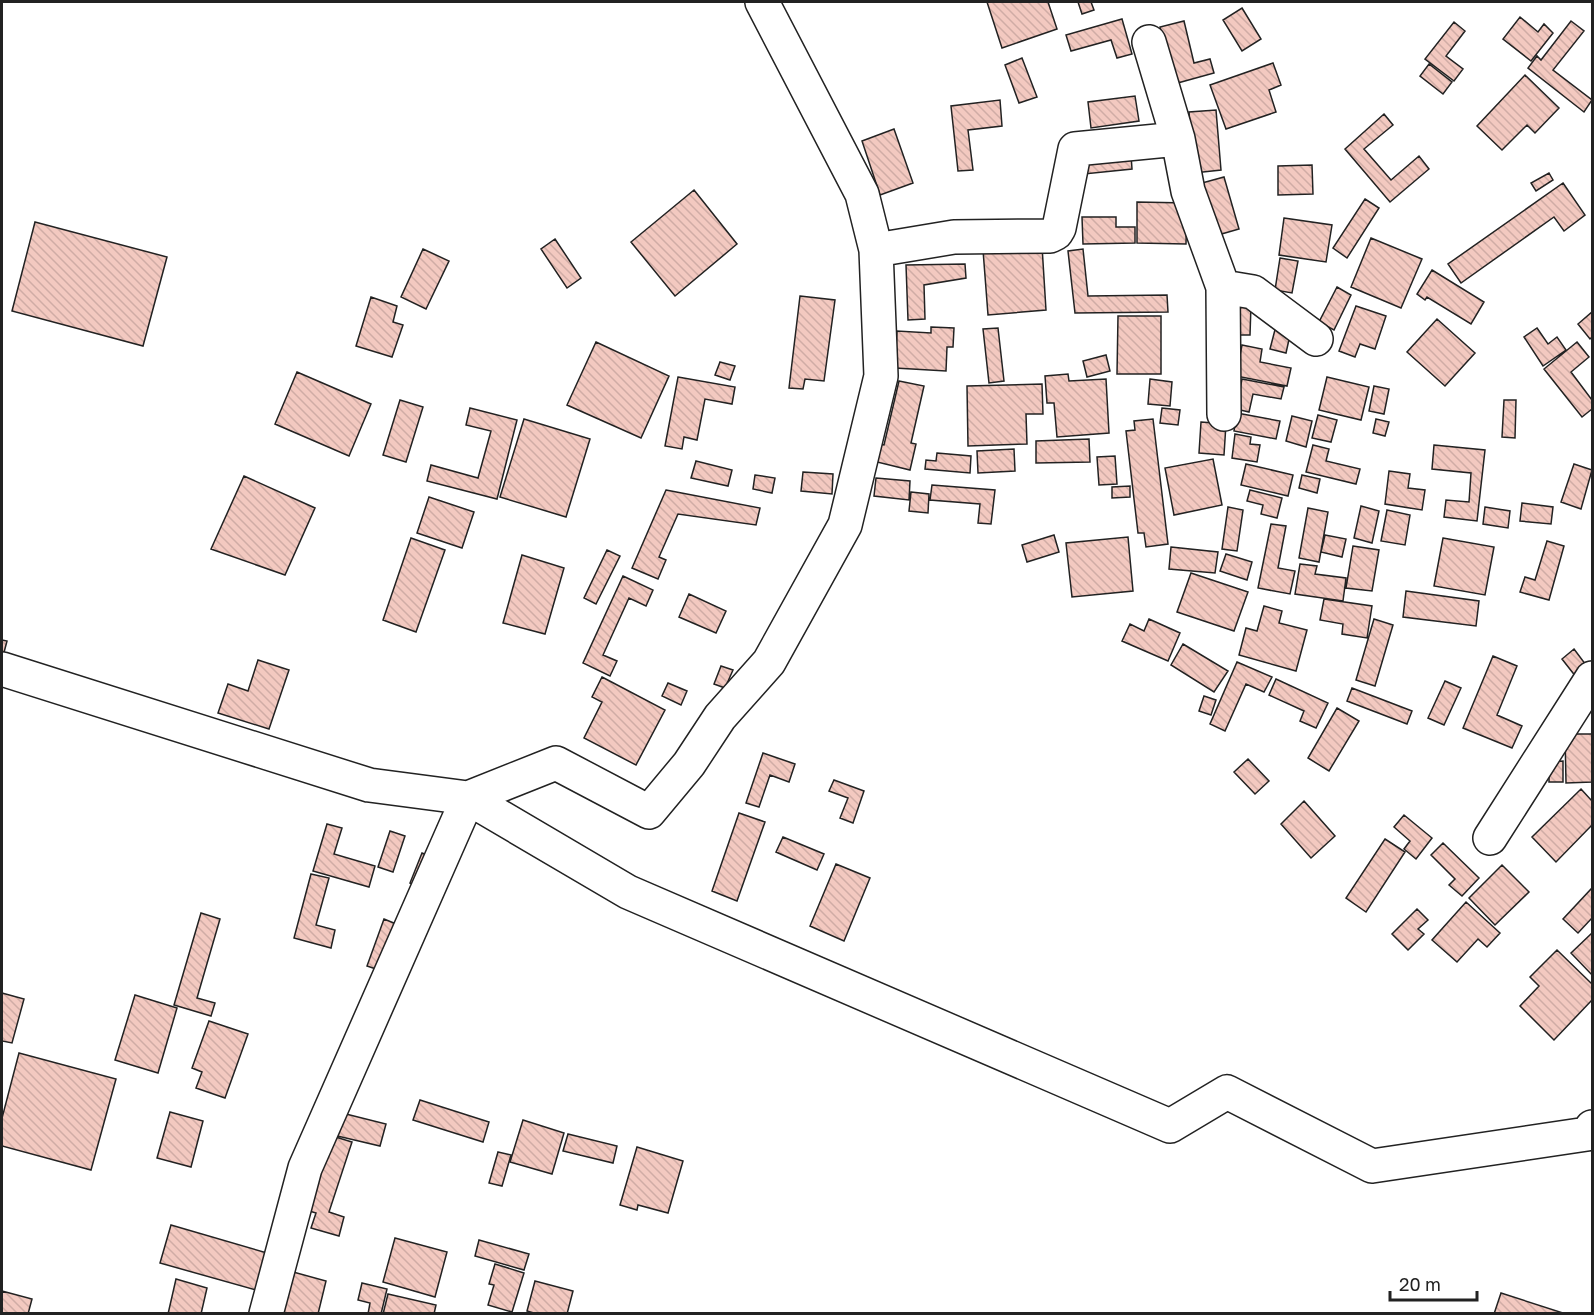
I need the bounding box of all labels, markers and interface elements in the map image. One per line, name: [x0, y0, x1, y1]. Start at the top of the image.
scale bar: [1390, 1264, 1477, 1302]
text: 20 m: [1399, 1273, 1441, 1295]

